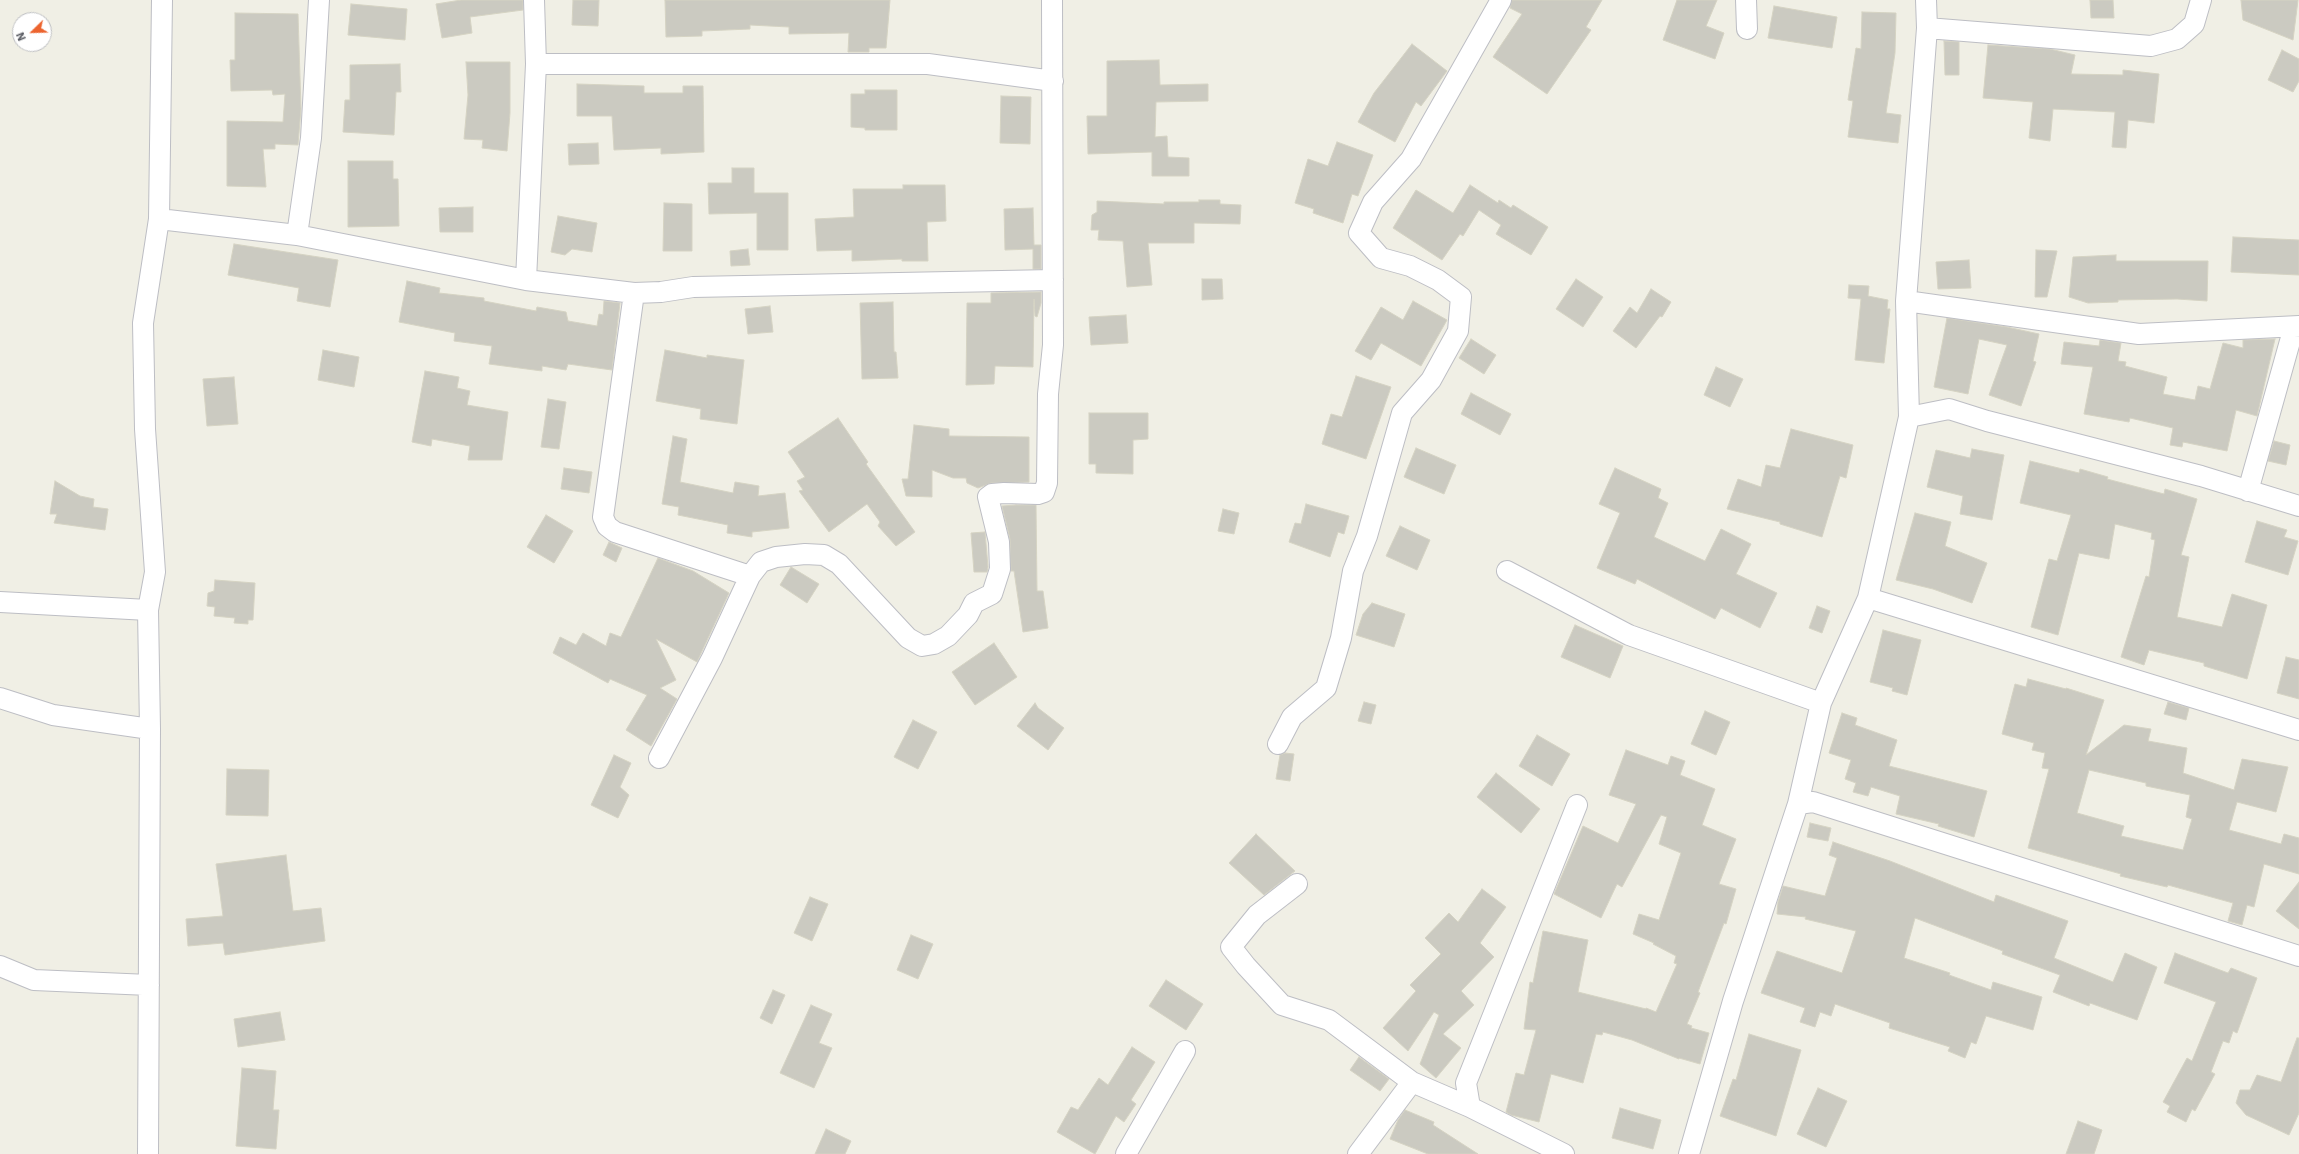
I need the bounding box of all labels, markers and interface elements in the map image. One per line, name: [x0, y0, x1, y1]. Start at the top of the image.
north arrow: [12, 12, 52, 52]
text: N: [14, 30, 29, 43]

